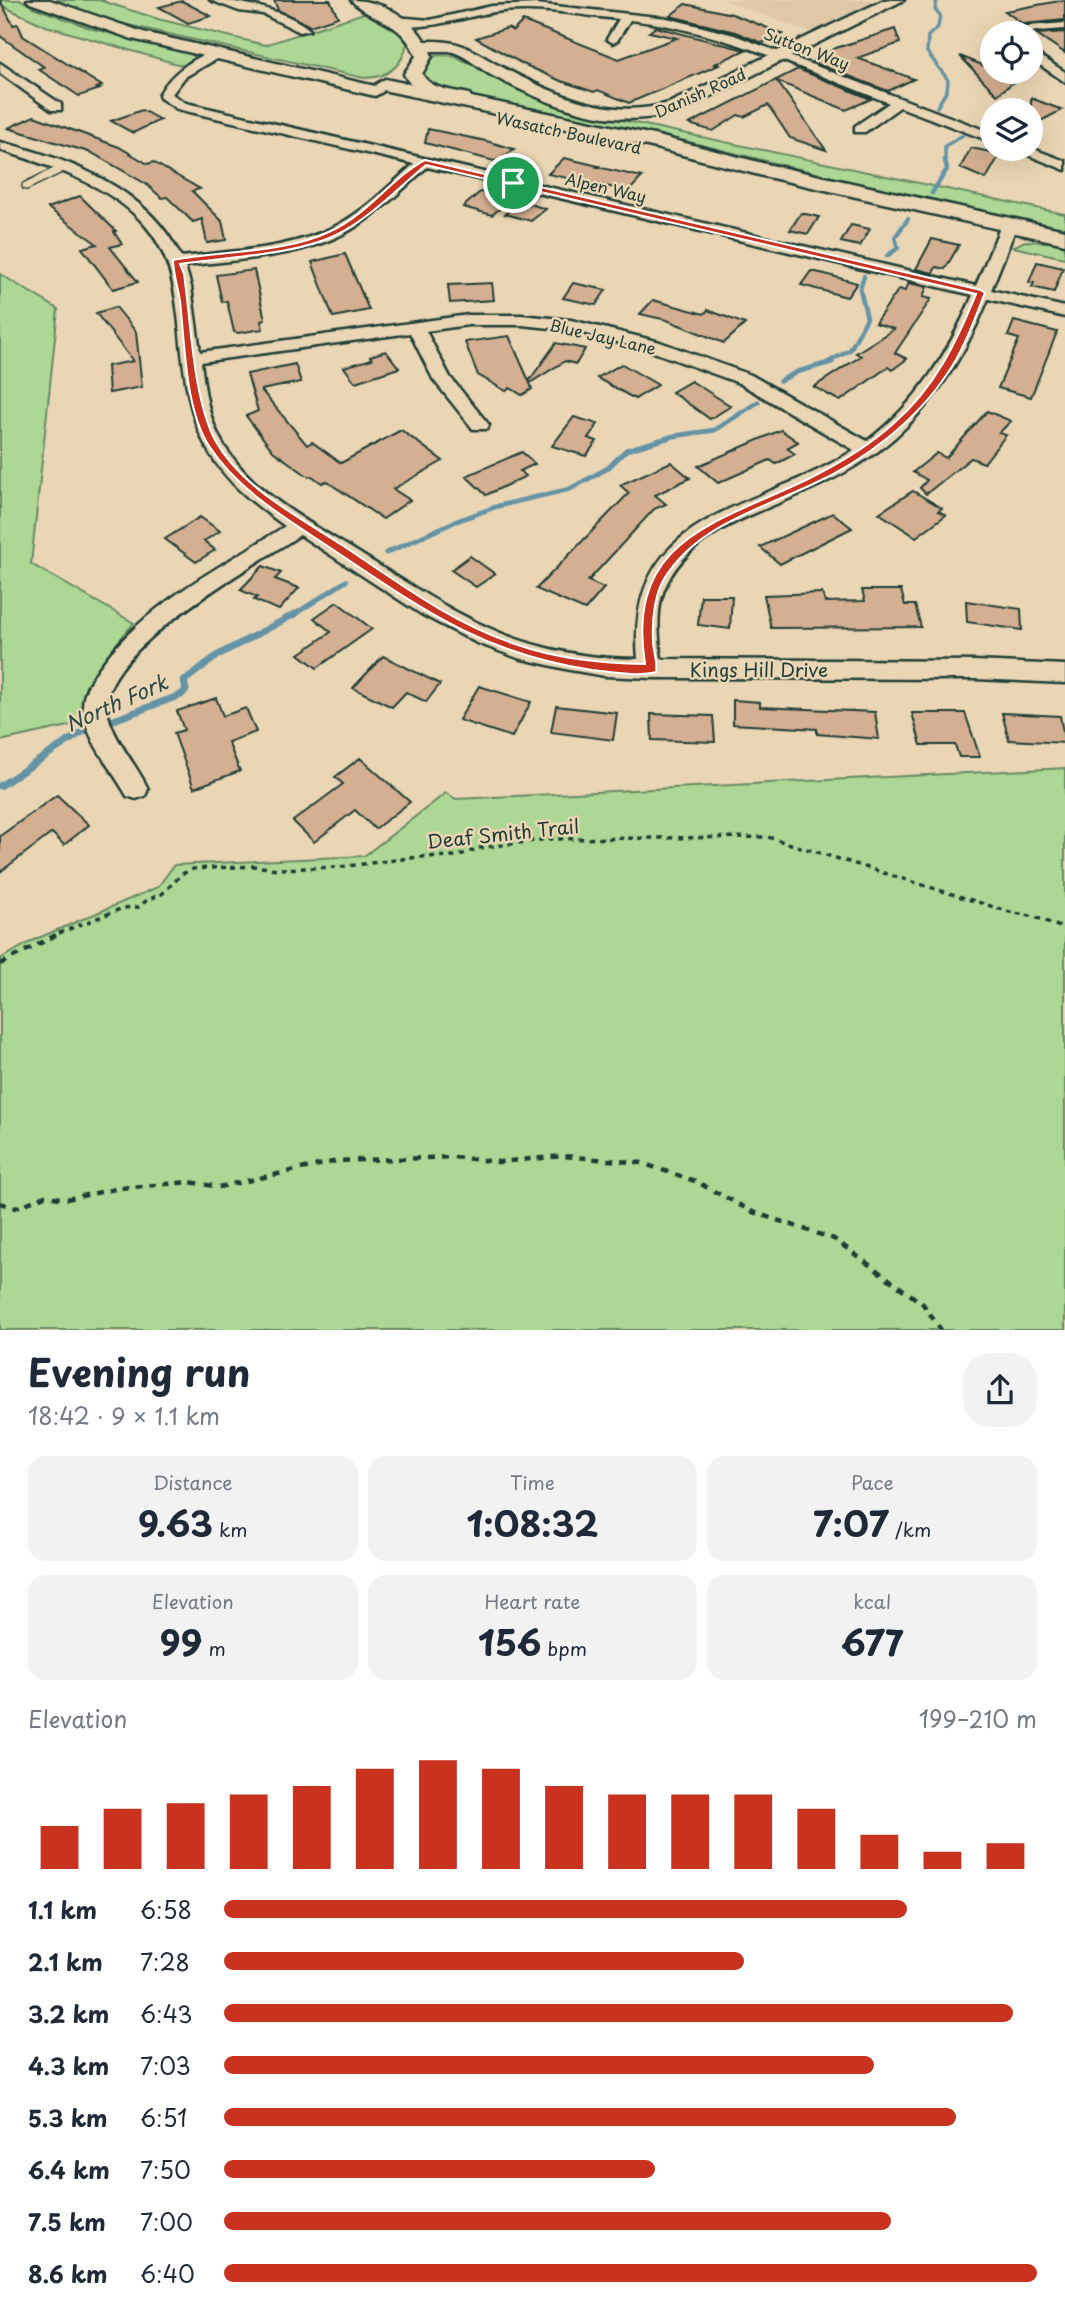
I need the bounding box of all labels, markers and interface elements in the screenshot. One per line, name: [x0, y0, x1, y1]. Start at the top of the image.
street label: Sutton Way: [761, 21, 853, 75]
map controls: [980, 21, 1043, 161]
button: locate: [980, 21, 1043, 84]
street label: Danish Road: [651, 61, 749, 123]
button: layers: [980, 98, 1043, 161]
street label: Wasatch Boulevard: [494, 105, 644, 159]
pin: [483, 153, 543, 213]
icon: arrive: [494, 164, 532, 202]
street label: Alpen Way: [563, 166, 649, 208]
street label: Blue Jay Lane: [547, 312, 659, 360]
street label: Kings Hill Drive: [690, 655, 828, 683]
water label: North Fork: [60, 665, 173, 739]
street label: Deaf Smith Trail: [425, 811, 581, 855]
text: Evening run: [28, 1343, 250, 1400]
button: share: [963, 1353, 1037, 1427]
text: 18:42 · 9 × 1.1 km: [28, 1398, 220, 1433]
text: Distance: [153, 1468, 233, 1496]
text: Time: [510, 1468, 555, 1496]
text: Pace: [851, 1468, 894, 1496]
text: 9.63: [138, 1496, 213, 1549]
text: 1:08:32: [466, 1496, 599, 1549]
text: 7:07: [813, 1496, 889, 1549]
text: km: [213, 1515, 248, 1543]
text: /km: [889, 1515, 931, 1543]
text: Elevation: [152, 1587, 234, 1615]
text: Heart rate: [485, 1587, 580, 1615]
text: kcal: [853, 1587, 891, 1615]
text: 99: [160, 1615, 202, 1668]
text: 156: [478, 1615, 541, 1668]
text: 677: [841, 1615, 903, 1668]
text: m: [202, 1634, 226, 1662]
text: bpm: [541, 1634, 587, 1662]
text: Elevation: [28, 1701, 127, 1736]
text: 199–210 m: [919, 1701, 1037, 1736]
text: 1.1 km: [28, 1892, 97, 1927]
text: 6:58: [140, 1892, 192, 1927]
text: 2.1 km: [28, 1944, 103, 1979]
text: 7:28: [140, 1944, 190, 1979]
text: 3.2 km: [28, 1996, 109, 2031]
text: 6:43: [140, 1996, 193, 2031]
text: 4.3 km: [28, 2048, 109, 2083]
text: 7:03: [140, 2048, 191, 2083]
text: 5.3 km: [28, 2100, 108, 2135]
text: 6:51: [140, 2100, 187, 2135]
text: 6.4 km: [28, 2152, 110, 2187]
text: 7:50: [140, 2152, 191, 2187]
text: 7.5 km: [28, 2204, 106, 2239]
text: 7:00: [140, 2204, 193, 2239]
text: 8.6 km: [28, 2256, 108, 2291]
text: 6:40: [140, 2256, 195, 2291]

